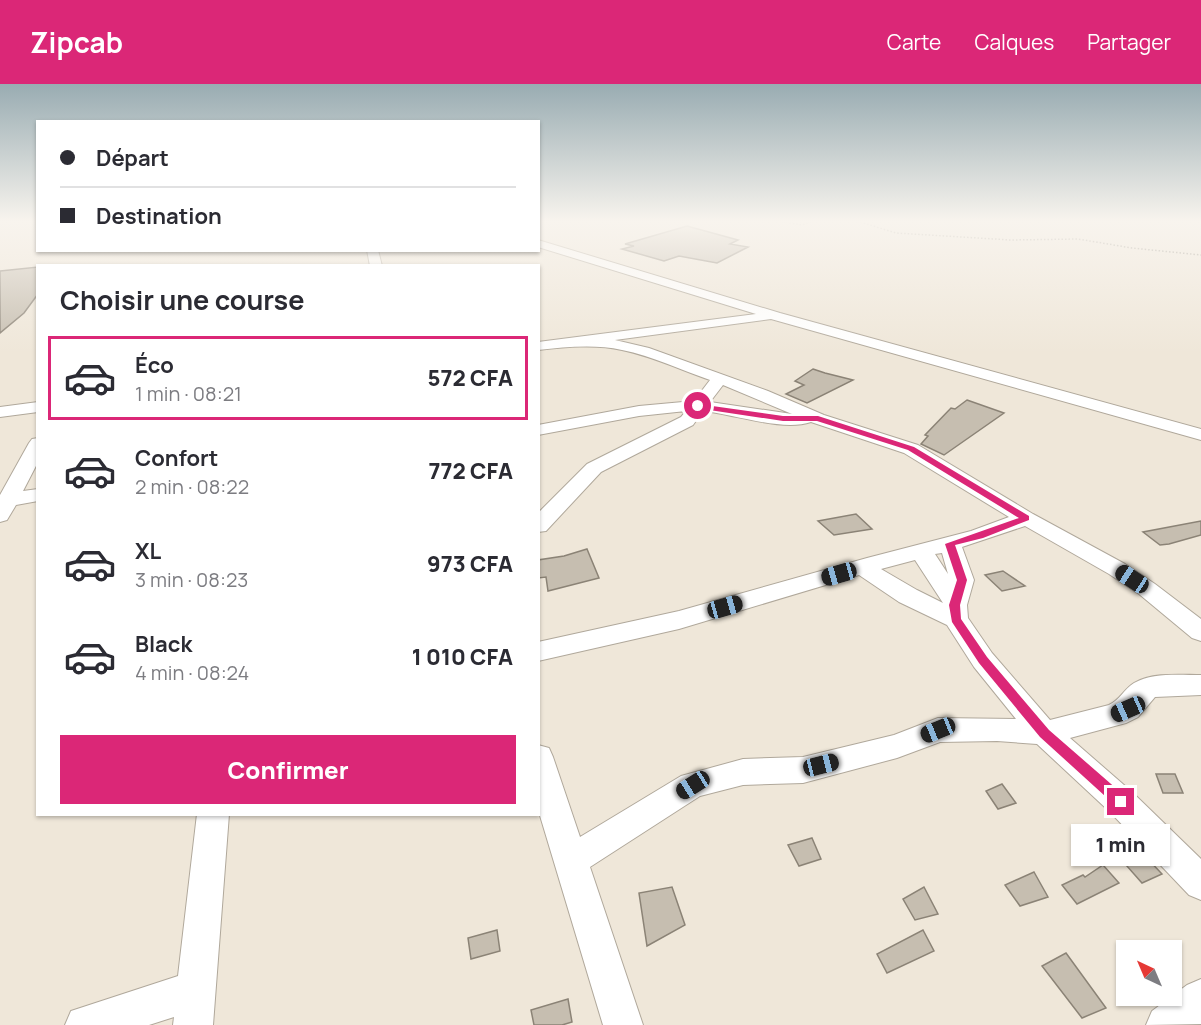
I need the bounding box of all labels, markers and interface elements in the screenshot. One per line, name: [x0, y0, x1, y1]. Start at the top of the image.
text: Zipcab: [30, 23, 123, 61]
text: Carte: [887, 28, 941, 56]
text: Calques: [974, 28, 1054, 56]
text: Partager: [1087, 28, 1171, 56]
text: Départ: [96, 143, 169, 173]
text: Destination: [96, 201, 222, 231]
text: Choisir une course: [60, 281, 304, 318]
text: Éco: [135, 350, 174, 380]
icon: car: [63, 351, 117, 405]
text: 572 CFA: [428, 363, 513, 393]
text: 1 min · 08:21: [135, 380, 242, 407]
route start: [684, 392, 711, 419]
text: Confort: [135, 443, 218, 473]
icon: car: [63, 444, 117, 498]
text: 772 CFA: [428, 456, 513, 486]
text: 2 min · 08:22: [135, 473, 249, 500]
text: XL: [135, 536, 161, 566]
icon: car: [63, 537, 117, 591]
text: 973 CFA: [427, 549, 513, 579]
car: [819, 560, 859, 588]
car: [1112, 562, 1152, 596]
text: 3 min · 08:23: [135, 566, 248, 593]
car: [705, 593, 745, 621]
text: Black: [135, 629, 192, 659]
icon: car: [63, 630, 117, 684]
text: 1 010 CFA: [412, 642, 513, 672]
text: 4 min · 08:24: [135, 659, 249, 686]
car: [1108, 693, 1148, 725]
car: [918, 715, 958, 745]
button: Confirmer: [60, 735, 516, 804]
car: [801, 752, 841, 778]
car: [673, 768, 713, 802]
route end: [1107, 788, 1134, 815]
callout: 1 min: [1072, 823, 1170, 865]
text: 1 min: [1095, 831, 1146, 858]
north arrow: [1116, 940, 1182, 1006]
map controls: [1116, 940, 1182, 1006]

